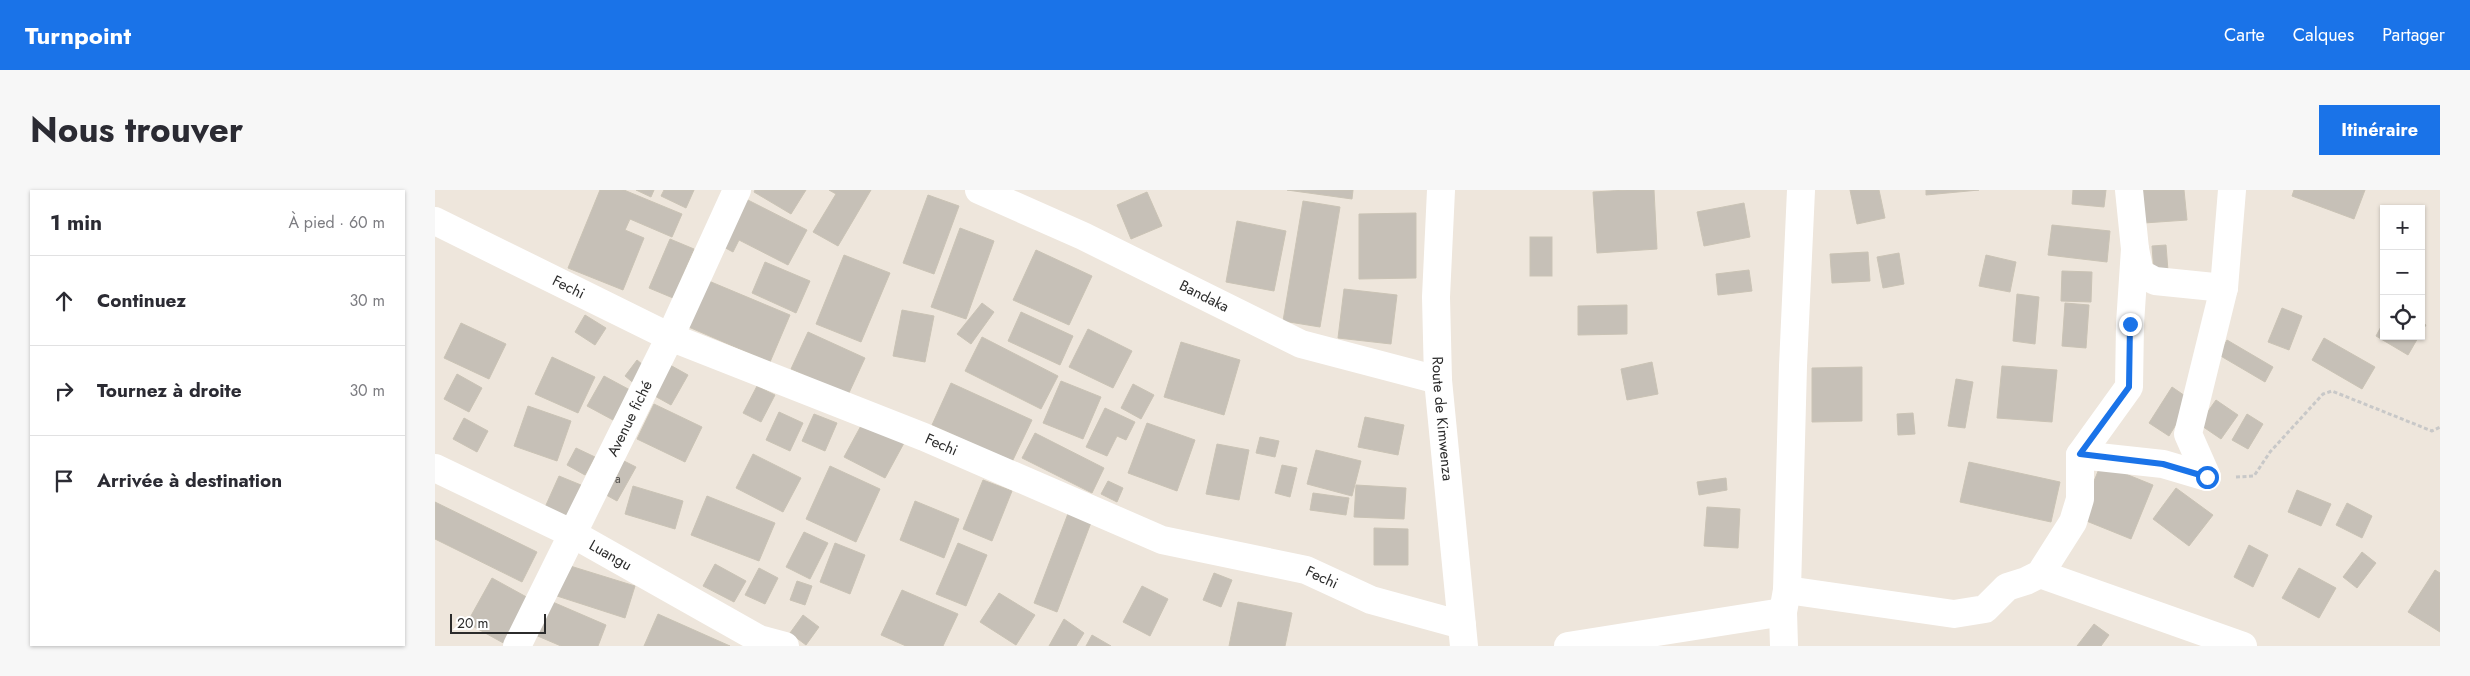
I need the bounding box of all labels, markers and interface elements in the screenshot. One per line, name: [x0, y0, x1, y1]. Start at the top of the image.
text: Turnpoint: [25, 18, 131, 53]
text: Carte: [2224, 22, 2265, 48]
text: Calques: [2293, 22, 2354, 48]
text: Partager: [2382, 22, 2445, 48]
text: Nous trouver: [30, 105, 243, 155]
button: Itinéraire: [2319, 105, 2440, 155]
map controls: [2380, 205, 2425, 340]
button: +: [2380, 205, 2425, 250]
text: 1 min: [50, 208, 102, 238]
text: À pied · 60 m: [289, 211, 385, 234]
button: −: [2380, 250, 2425, 295]
street label: Fechi: [549, 270, 589, 304]
street label: Bandaka: [1176, 274, 1233, 318]
icon: ahead: [50, 287, 78, 315]
text: Continuez: [97, 287, 186, 314]
text: 30 m: [349, 289, 385, 312]
button: locate: [2380, 295, 2425, 340]
route end: [2119, 313, 2142, 336]
street label: Route de Kimwenza: [1426, 356, 1459, 482]
street label: Avenue fiché: [602, 376, 658, 460]
icon: right: [50, 377, 78, 405]
text: Tournez à droite: [97, 377, 242, 404]
text: 30 m: [349, 379, 385, 402]
street label: Fechi: [922, 428, 961, 461]
route start: [2196, 466, 2219, 489]
icon: arrive: [50, 467, 78, 495]
text: Arrivée à destination: [97, 467, 282, 494]
house number: a: [615, 470, 621, 488]
street label: Luangu: [585, 534, 636, 576]
street label: Fechi: [1302, 560, 1342, 594]
scale bar: [450, 611, 546, 634]
text: 20 m: [457, 613, 489, 633]

